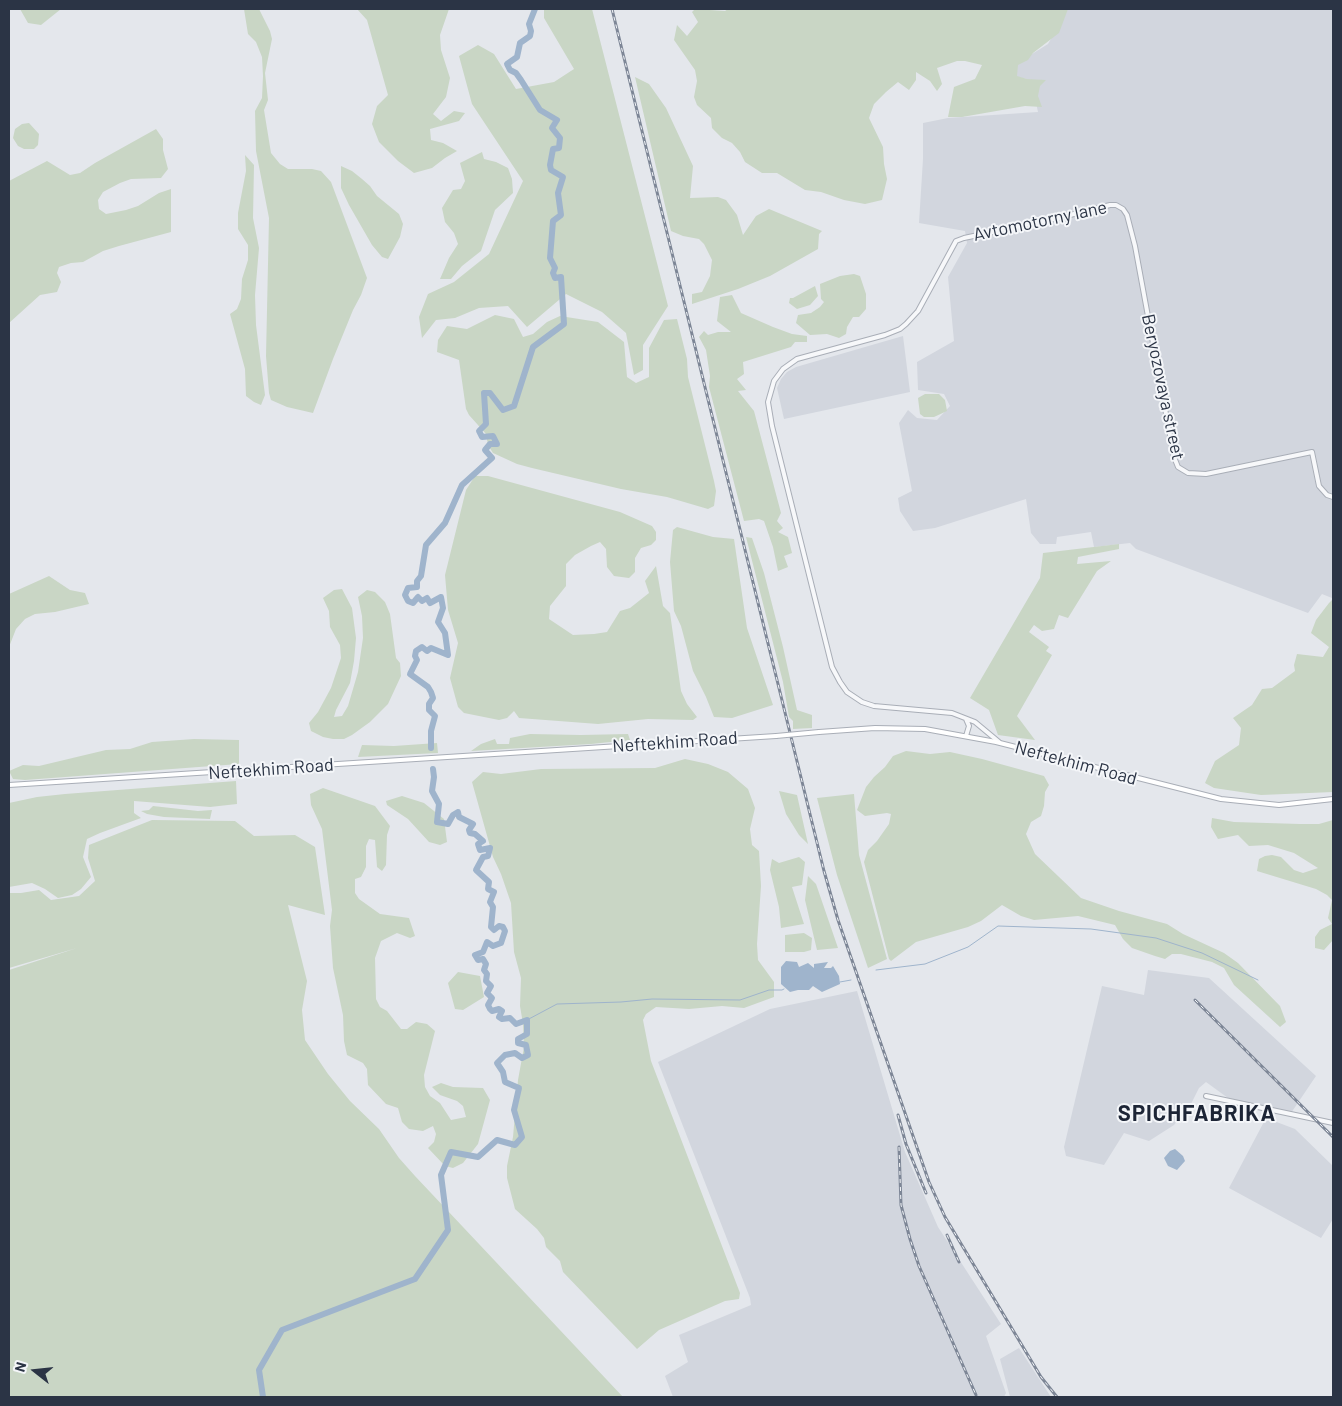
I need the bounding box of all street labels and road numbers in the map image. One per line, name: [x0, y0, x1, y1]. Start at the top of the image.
street label: Avtomotorny lane: [971, 196, 1109, 246]
street label: Beryozovaya street: [1137, 312, 1189, 462]
street label: Neftekhim Road: [612, 727, 738, 757]
street label: Neftekhim Road: [1013, 736, 1139, 790]
street label: Neftekhim Road: [208, 754, 334, 784]

